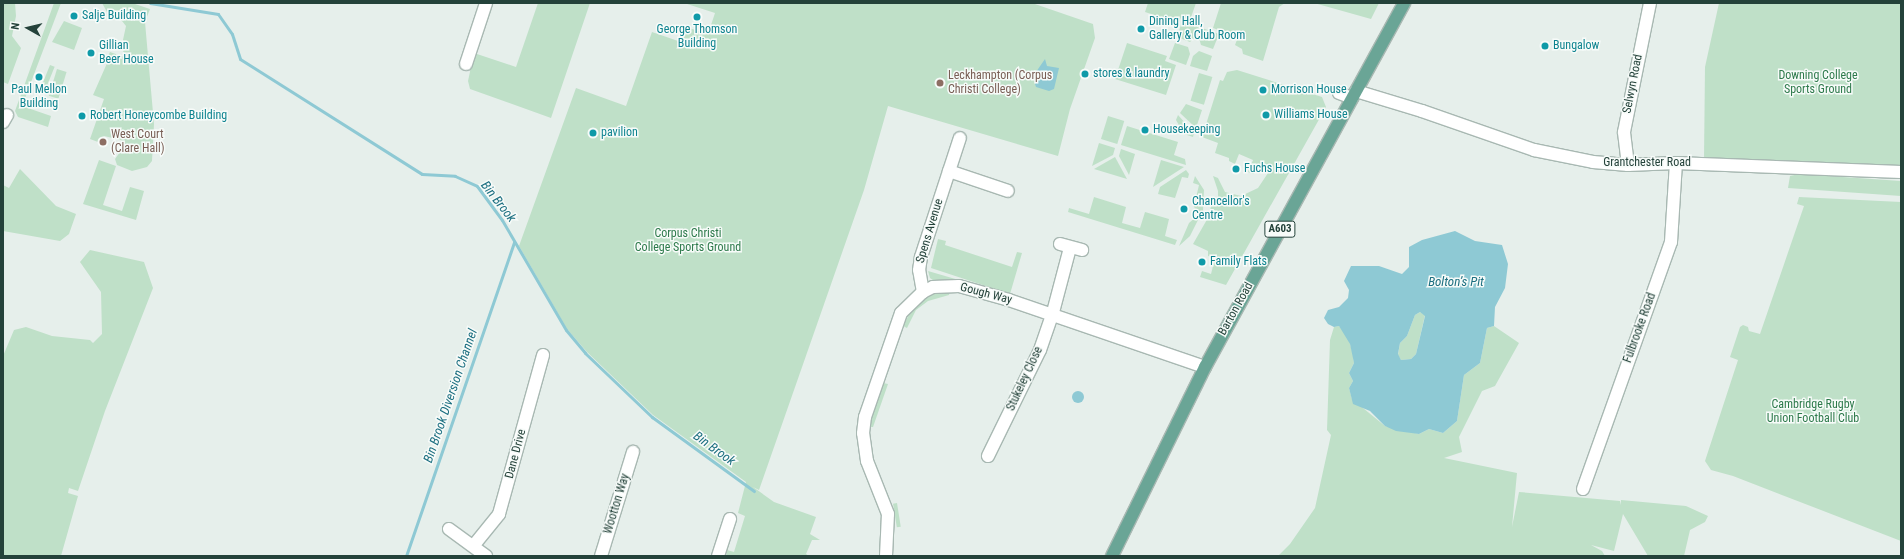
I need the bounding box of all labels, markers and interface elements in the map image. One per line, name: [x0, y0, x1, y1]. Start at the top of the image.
north arrow: [8, 8, 48, 48]
place label: Salje Building: [82, 9, 146, 23]
marker: Salje Building: [69, 11, 79, 21]
marker: George Thomson Building: [692, 12, 702, 22]
place label: Dining Hall, Gallery & Club Room: [1149, 15, 1245, 43]
text: N: [9, 22, 23, 31]
place label: George Thomson Building: [657, 23, 737, 51]
marker: Dining Hall, Gallery & Club Room: [1136, 24, 1146, 34]
place label: Gillian Beer House: [99, 39, 154, 67]
place label: Bungalow: [1553, 39, 1599, 53]
marker: Bungalow: [1540, 41, 1550, 51]
marker: Gillian Beer House: [86, 48, 96, 58]
street label: Selwyn Road: [1620, 53, 1646, 115]
place label: stores & laundry: [1093, 67, 1169, 81]
place label: Leckhampton (Corpus Christi College): [948, 69, 1052, 97]
marker: stores & laundry: [1080, 69, 1090, 79]
park label: Downing College Sports Ground: [1778, 69, 1858, 97]
marker: Paul Mellon Building: [34, 72, 44, 82]
marker: Leckhampton (Corpus Christi College): [935, 78, 945, 88]
place label: Paul Mellon Building: [11, 83, 67, 111]
place label: Morrison House: [1271, 83, 1347, 97]
marker: Morrison House: [1258, 85, 1268, 95]
place label: Williams House: [1274, 108, 1348, 122]
place label: Robert Honeycombe Building: [90, 109, 227, 123]
marker: Williams House: [1261, 110, 1271, 120]
marker: Robert Honeycombe Building: [77, 111, 87, 121]
place label: Housekeeping: [1153, 123, 1220, 137]
marker: Housekeeping: [1140, 125, 1150, 135]
place label: pavilion: [601, 126, 638, 140]
place label: West Court (Clare Hall): [111, 128, 165, 156]
marker: pavilion: [588, 128, 598, 138]
marker: West Court (Clare Hall): [98, 137, 108, 147]
street label: Grantchester Road: [1603, 156, 1691, 170]
place label: Fuchs House: [1244, 162, 1305, 176]
marker: Fuchs House: [1231, 164, 1241, 174]
water label: Bin Brook: [477, 178, 519, 226]
place label: Chancellor's Centre: [1192, 195, 1250, 223]
street label: Spens Avenue: [913, 197, 947, 265]
marker: Chancellor's Centre: [1179, 204, 1189, 214]
road number: A603: [1264, 220, 1296, 238]
park label: Corpus Christi College Sports Ground: [635, 227, 741, 255]
place label: Family Flats: [1210, 255, 1267, 269]
marker: Family Flats: [1197, 257, 1207, 267]
water label: Bolton’s Pit: [1428, 274, 1484, 290]
street label: Gough Way: [959, 280, 1013, 308]
street label: Barton Road: [1216, 280, 1256, 338]
street label: Fulbrooke Road: [1621, 291, 1659, 365]
water label: Bin Brook Diversion Channel: [421, 327, 481, 465]
street label: Stukeley Close: [1004, 345, 1046, 413]
park label: Cambridge Rugby Union Football Club: [1767, 398, 1859, 426]
street label: Dane Drive: [502, 428, 530, 480]
water label: Bin Brook: [690, 429, 738, 469]
street label: Wootton Way: [601, 472, 633, 536]

